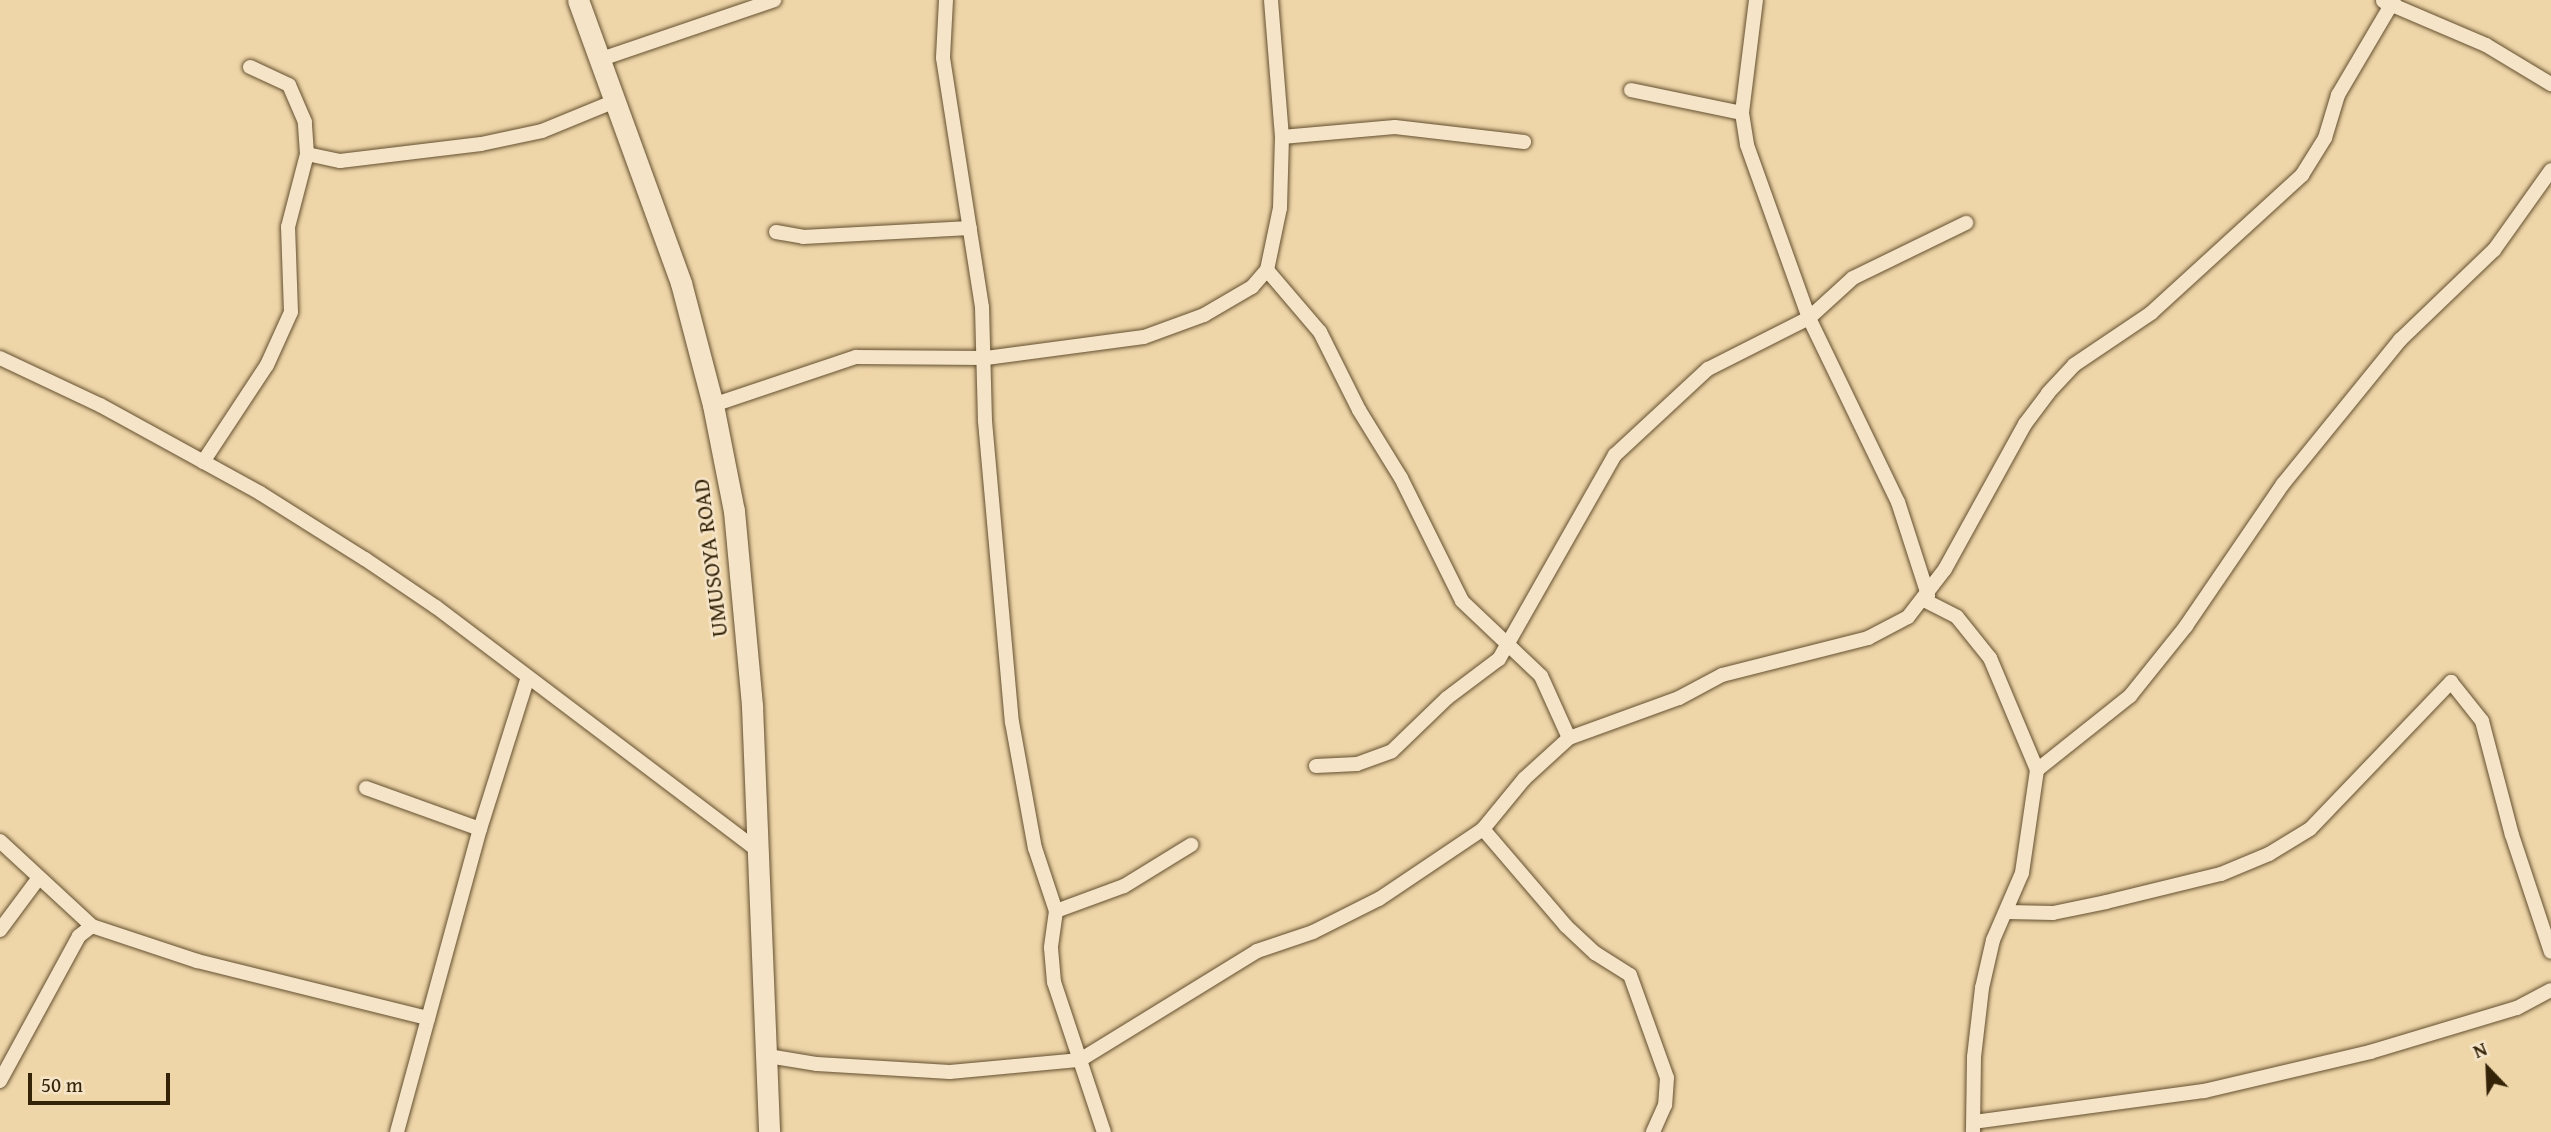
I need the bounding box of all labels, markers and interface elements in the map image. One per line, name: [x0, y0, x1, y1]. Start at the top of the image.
street label: UMUSOYA ROAD: [687, 477, 733, 639]
north arrow: [2453, 1034, 2523, 1104]
text: N: [2468, 1034, 2491, 1065]
scale bar: [32, 1058, 173, 1102]
text: 50 m: [41, 1069, 83, 1100]

